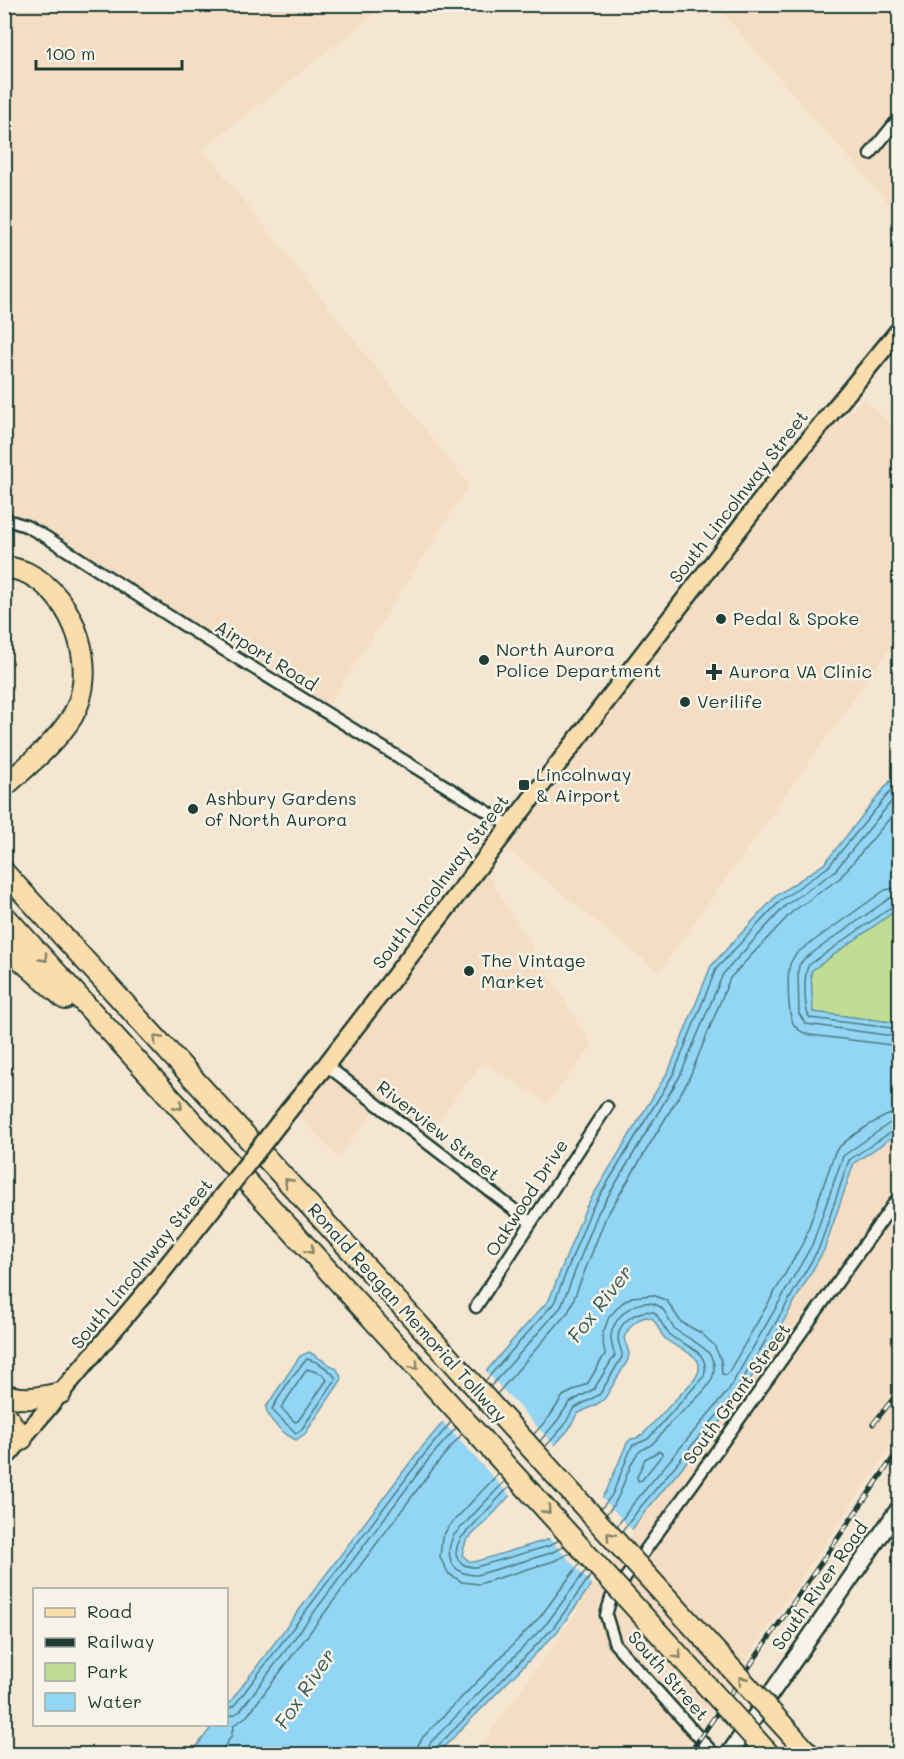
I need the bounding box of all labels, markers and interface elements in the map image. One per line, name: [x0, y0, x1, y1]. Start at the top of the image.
scale bar: [36, 33, 182, 71]
text: 100 m: [45, 41, 95, 65]
street label: South Lincolnway Street: [663, 405, 813, 588]
place label: Pedal & Spoke: [733, 606, 859, 630]
marker: Pedal & Spoke: [714, 612, 728, 626]
street label: Airport Road: [211, 614, 322, 696]
place label: North Aurora Police Department: [496, 637, 661, 682]
marker: North Aurora Police Department: [477, 653, 491, 667]
place label: Aurora VA Clinic: [728, 659, 872, 683]
marker: Aurora VA Clinic: [705, 663, 723, 681]
place label: Verilife: [697, 689, 762, 713]
marker: Verilife: [678, 695, 692, 709]
place label: Lincolnway & Airport: [536, 762, 631, 807]
marker: Lincolnway & Airport: [517, 778, 531, 792]
place label: Ashbury Gardens of North Aurora: [205, 786, 357, 831]
street label: South Lincolnway Street: [367, 789, 514, 974]
marker: Ashbury Gardens of North Aurora: [186, 802, 200, 816]
place label: The Vintage Market: [481, 948, 586, 993]
one-way arrow: [37, 952, 48, 962]
marker: The Vintage Market: [462, 964, 476, 978]
one-way arrow: [153, 1035, 164, 1045]
street label: Riverview Street: [372, 1075, 505, 1186]
one-way arrow: [172, 1099, 183, 1109]
street label: Oakwood Drive: [479, 1134, 573, 1261]
street label: South Lincolnway Street: [65, 1173, 218, 1354]
one-way arrow: [284, 1179, 295, 1189]
street label: Ronald Reagan Memorial Tollway: [303, 1198, 513, 1427]
one-way arrow: [303, 1243, 314, 1254]
water label: Fox River: [561, 1259, 638, 1347]
street label: South Grant Street: [677, 1318, 796, 1469]
one-way arrow: [408, 1359, 419, 1370]
one-way arrow: [539, 1503, 550, 1514]
street label: South River Road: [766, 1516, 873, 1655]
one-way arrow: [607, 1532, 618, 1543]
legend: [33, 1588, 228, 1726]
text: Road: [87, 1599, 132, 1623]
street label: South Street: [623, 1625, 714, 1725]
text: Railway: [87, 1629, 154, 1653]
water label: Fox River: [268, 1643, 341, 1734]
one-way arrow: [671, 1648, 682, 1658]
text: Park: [87, 1659, 128, 1683]
one-way arrow: [738, 1676, 749, 1687]
text: Water: [87, 1689, 142, 1713]

